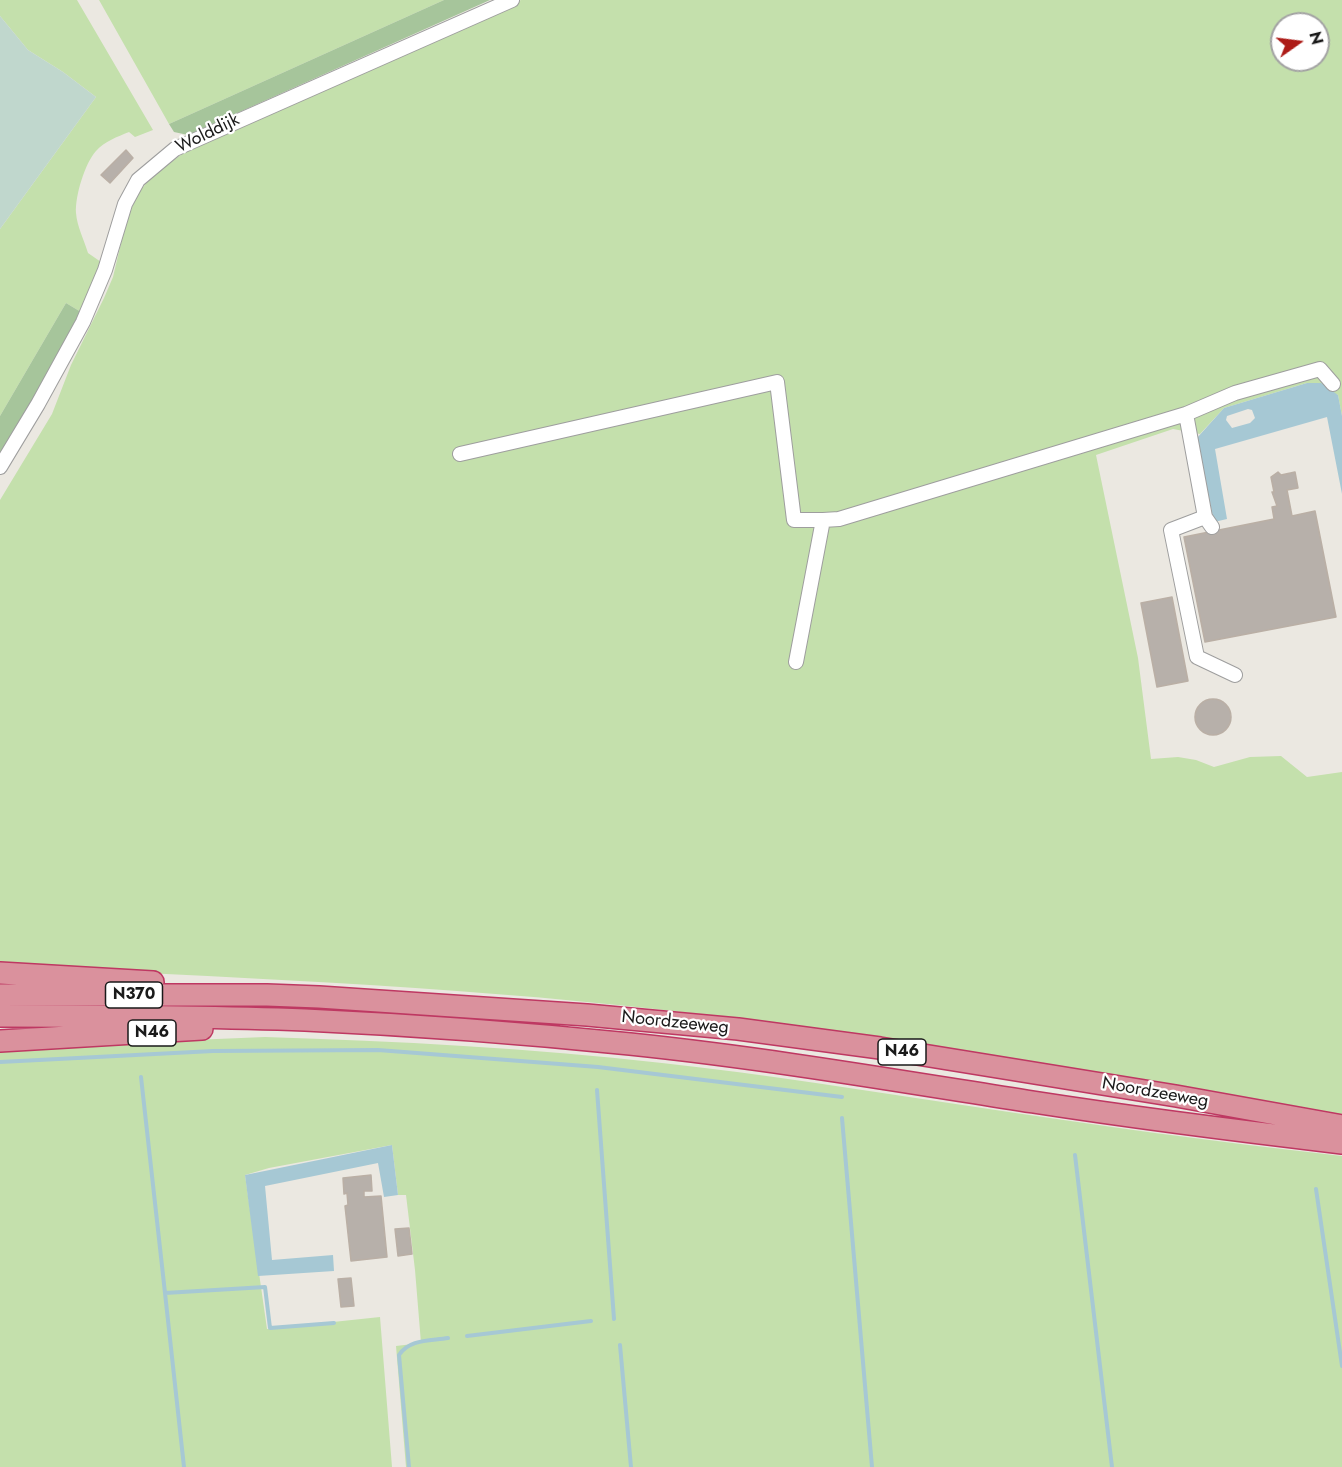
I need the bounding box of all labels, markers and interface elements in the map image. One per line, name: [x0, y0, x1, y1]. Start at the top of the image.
north arrow: [1270, 12, 1330, 72]
text: N: [1303, 29, 1329, 47]
street label: Wolddijk: [173, 109, 243, 159]
road number: N370: [106, 982, 162, 1008]
street label: Noordzeeweg: [620, 1007, 730, 1039]
road number: N46: [128, 1020, 176, 1046]
road number: N46: [878, 1039, 926, 1065]
street label: Noordzeeweg: [1100, 1073, 1210, 1113]

